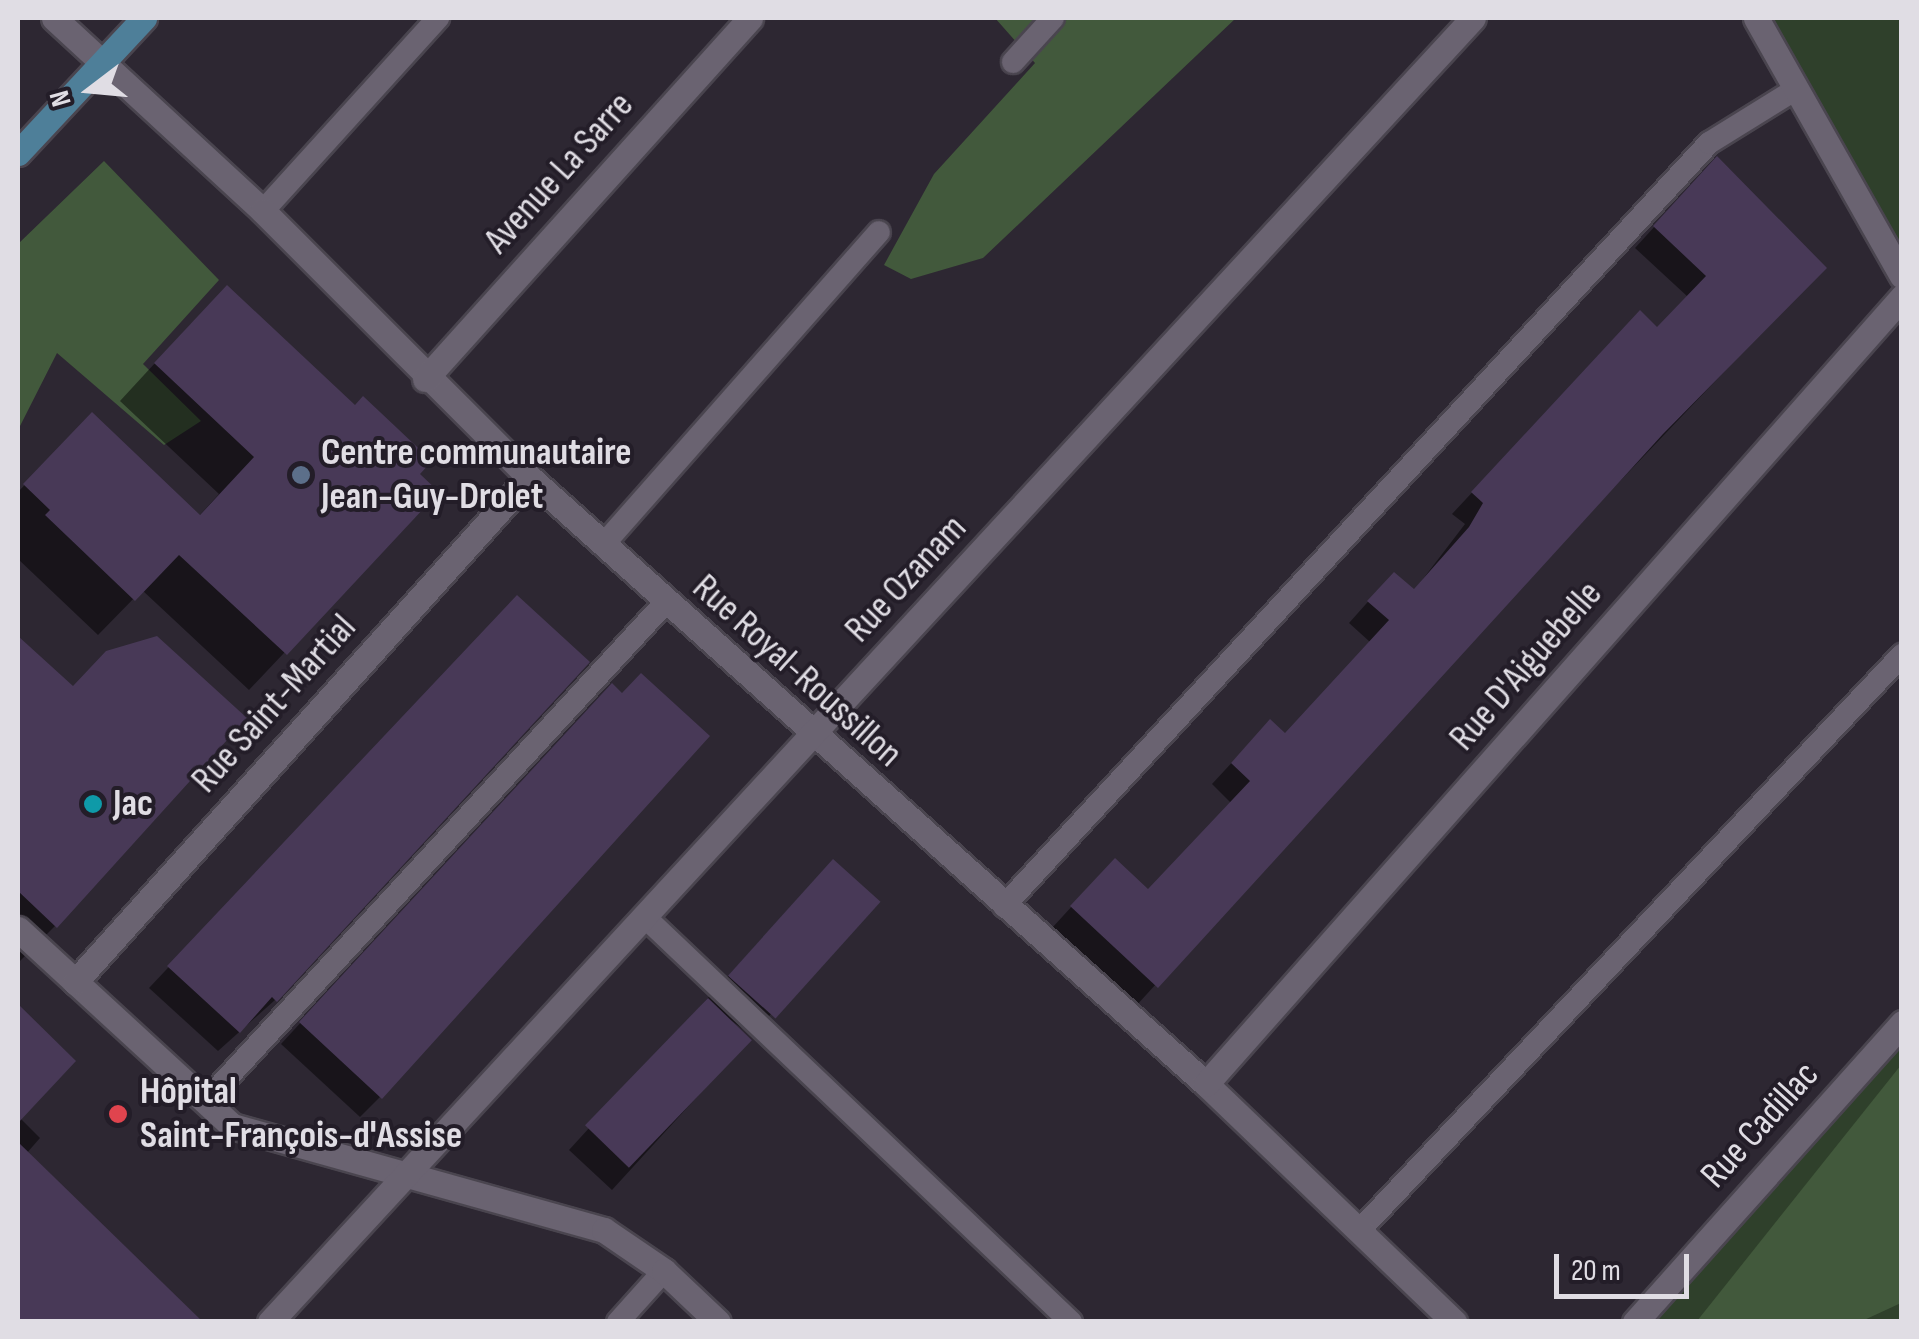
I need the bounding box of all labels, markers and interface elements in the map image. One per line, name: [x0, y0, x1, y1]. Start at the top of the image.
north arrow: [40, 40, 140, 140]
street label: Avenue La Sarre: [475, 83, 643, 263]
text: N: [43, 87, 79, 110]
place label: Centre communautaire Jean-Guy-Drolet: [321, 430, 631, 520]
marker: Centre communautaire Jean-Guy-Drolet: [290, 464, 312, 486]
street label: Rue Ozanam: [836, 506, 976, 652]
street label: Rue Royal-Roussillon: [683, 565, 911, 777]
street label: Rue D'Aiguebelle: [1440, 572, 1612, 760]
street label: Rue Saint-Martial: [182, 606, 366, 802]
place label: Jac: [113, 781, 153, 827]
marker: Jac: [82, 793, 104, 815]
street label: Rue Cadillac: [1692, 1053, 1828, 1197]
place label: Hôpital Saint-François-d'Assise: [140, 1069, 462, 1158]
marker: Hôpital Saint-François-d'Assise: [105, 1101, 131, 1127]
scale bar: [1559, 1234, 1694, 1296]
text: 20 m: [1571, 1253, 1621, 1289]

